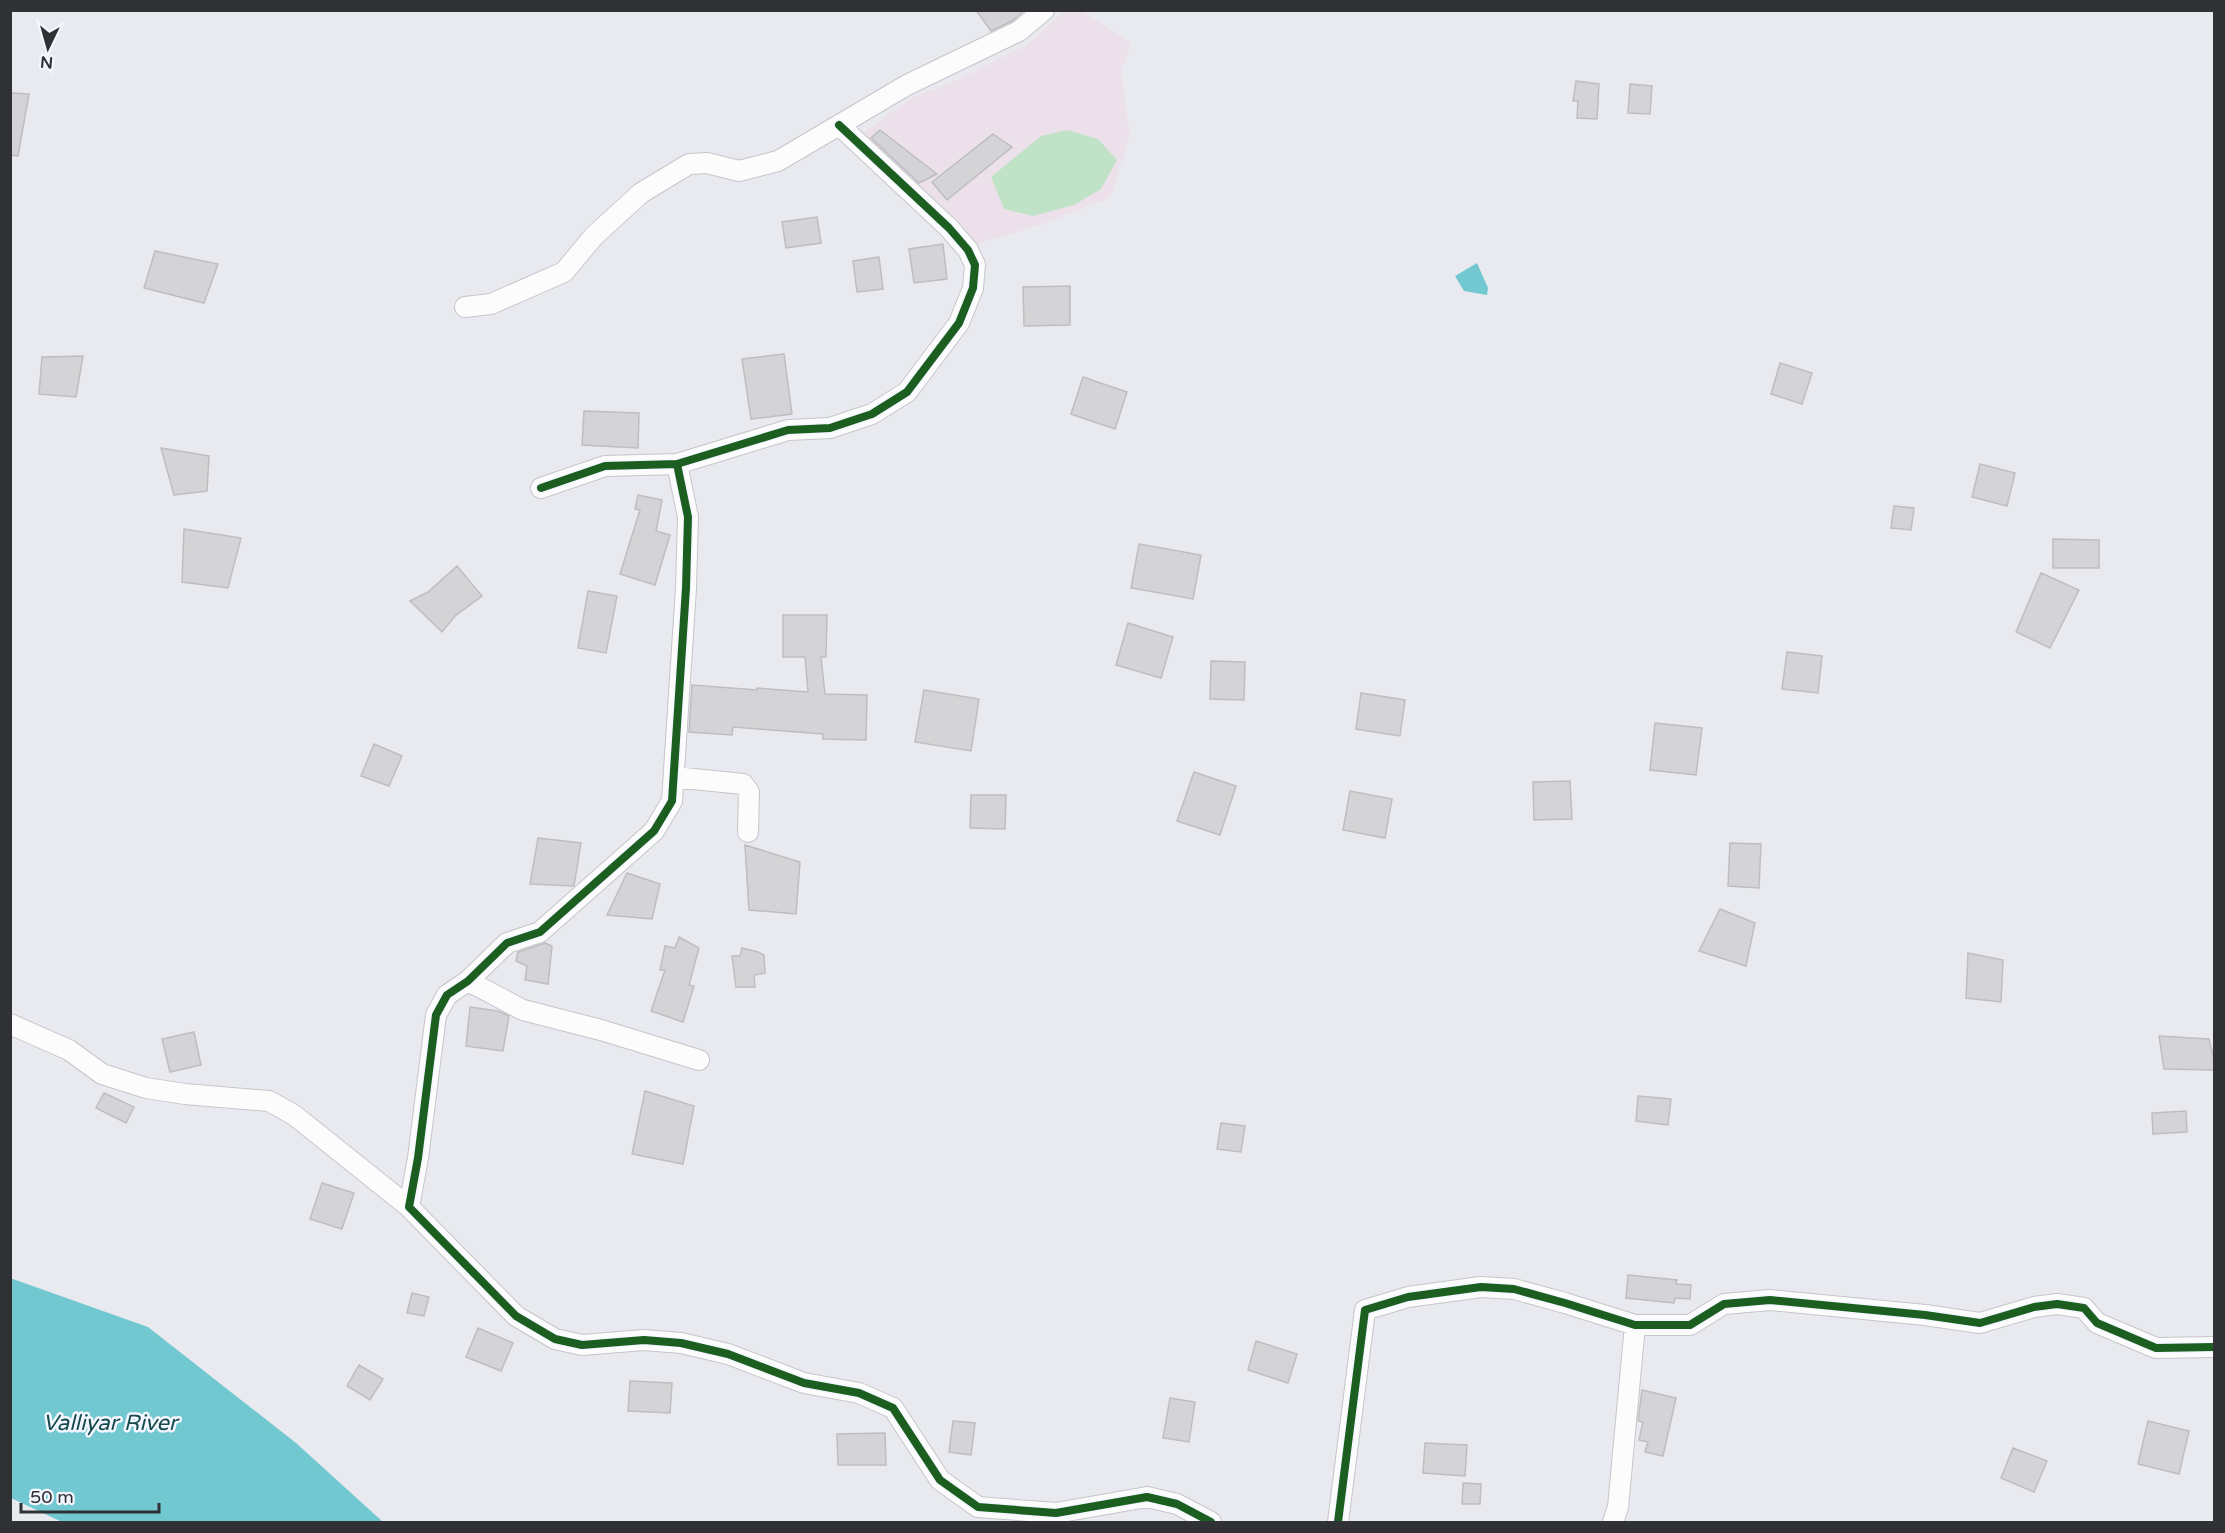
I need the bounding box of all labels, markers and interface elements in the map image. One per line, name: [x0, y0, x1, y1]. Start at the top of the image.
north arrow: [18, 18, 78, 78]
text: N: [40, 51, 54, 72]
water label: Valliyar River: [43, 1410, 180, 1436]
scale bar: [21, 1476, 159, 1514]
text: 50 m: [30, 1486, 74, 1508]

